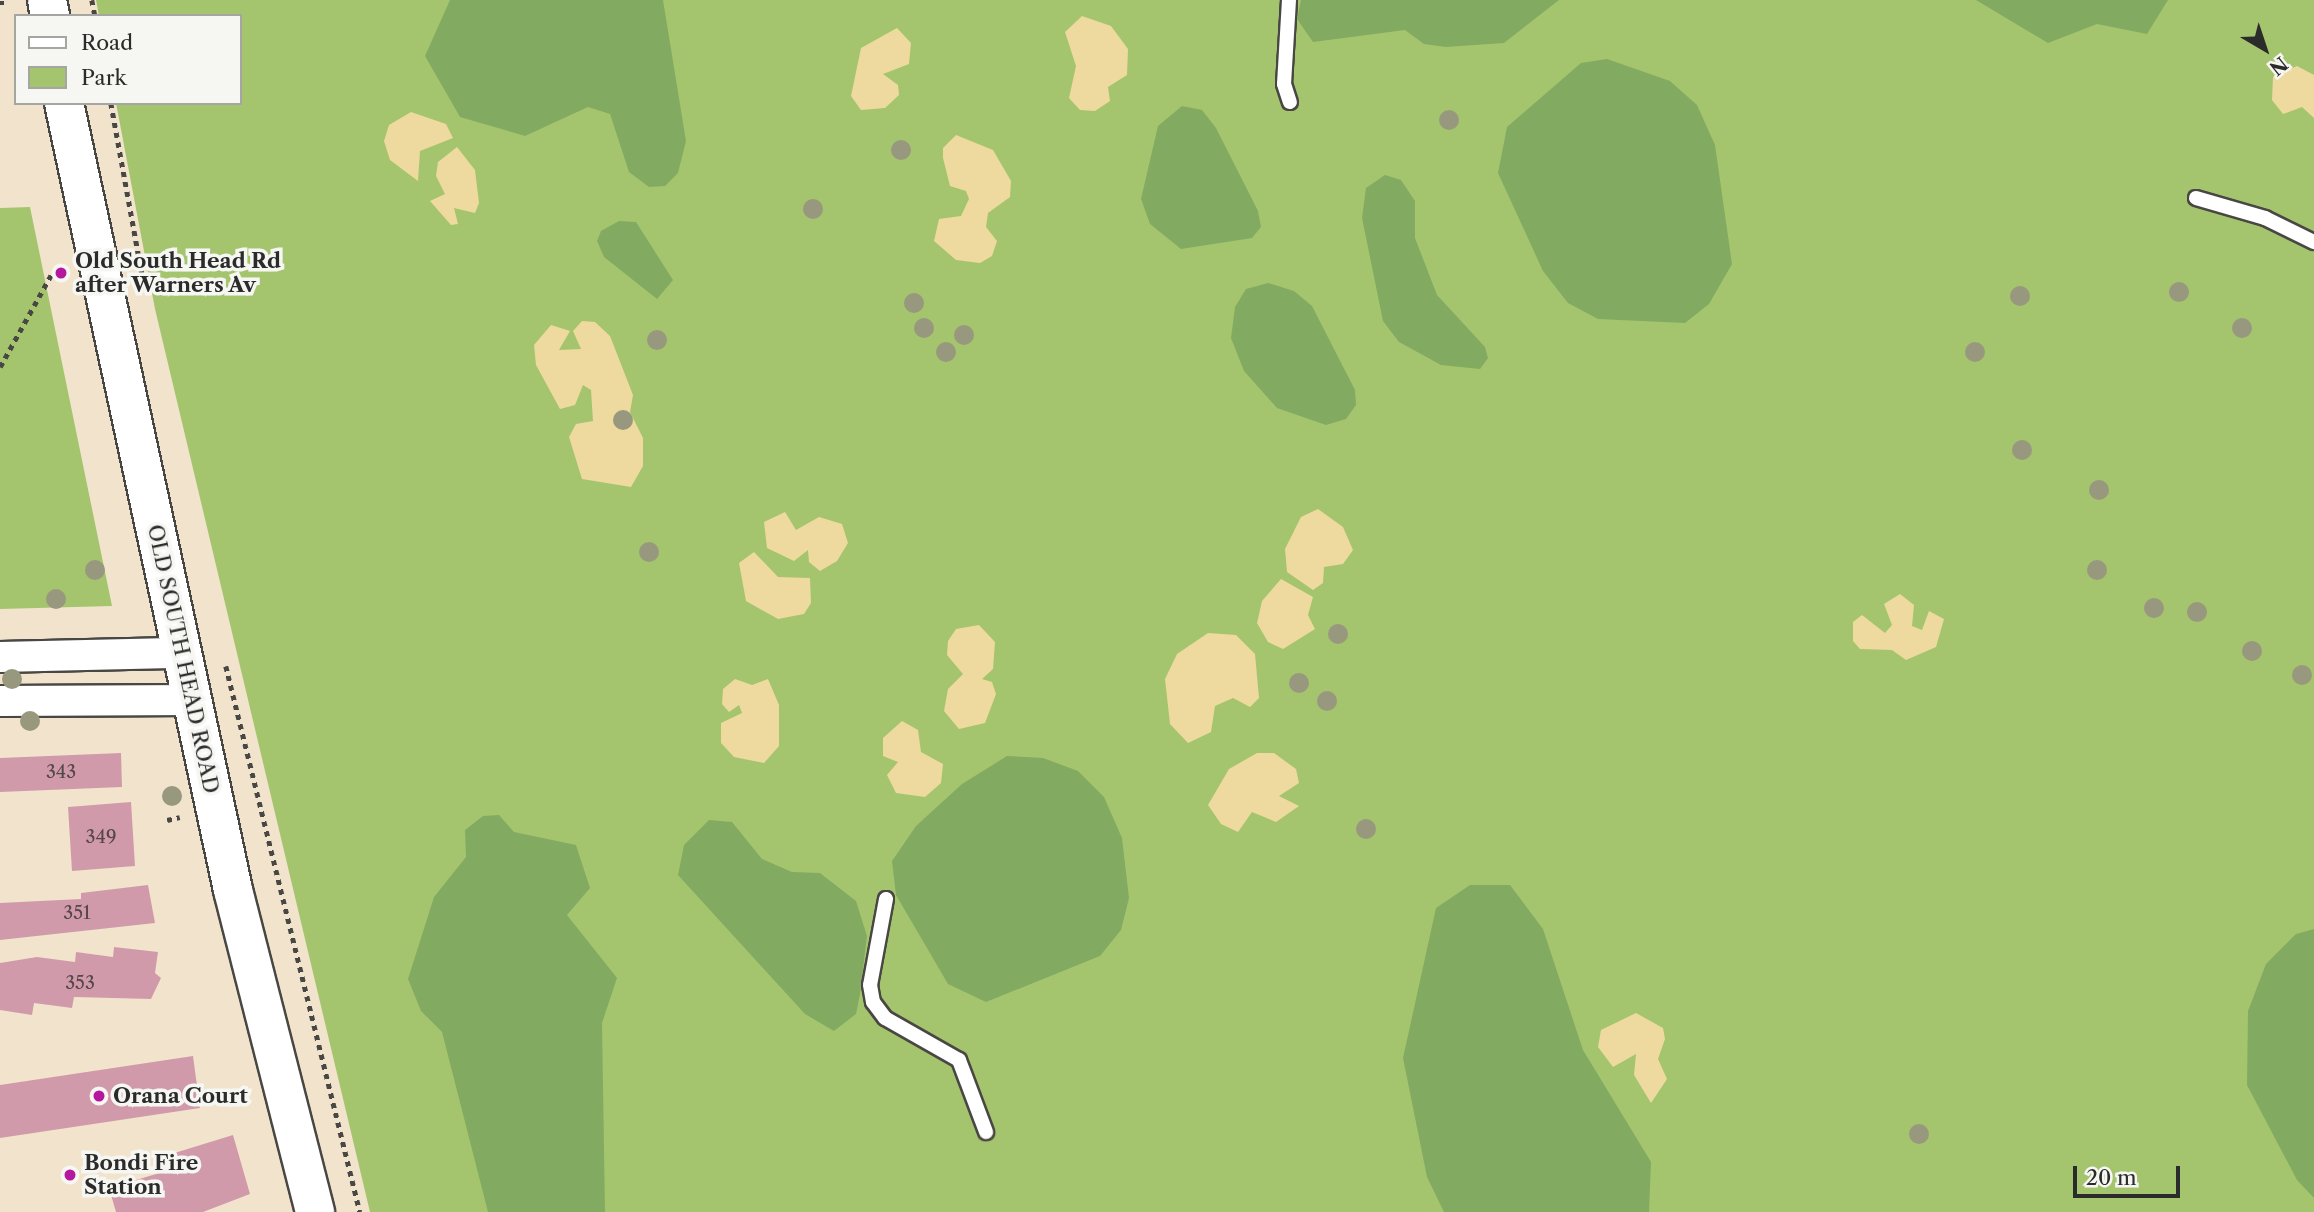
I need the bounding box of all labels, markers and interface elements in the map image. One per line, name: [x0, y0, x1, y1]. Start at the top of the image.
legend: [14, 14, 242, 105]
north arrow: [2230, 14, 2300, 84]
text: Road: [81, 30, 133, 55]
text: N: [2265, 52, 2292, 80]
text: Park: [81, 65, 127, 90]
place label: Old South Head Rd after Warners Av: [75, 248, 281, 298]
marker: Old South Head Rd after Warners Av: [53, 265, 69, 281]
street label: OLD SOUTH HEAD ROAD: [142, 522, 224, 796]
house number: 343: [46, 761, 76, 783]
house number: 349: [86, 826, 116, 848]
house number: 351: [63, 902, 91, 924]
house number: 353: [65, 972, 95, 994]
place label: Orana Court: [113, 1083, 248, 1109]
marker: Orana Court: [91, 1088, 107, 1104]
place label: Bondi Fire Station: [84, 1150, 198, 1200]
scale bar: [2076, 1152, 2183, 1196]
text: 20 m: [2086, 1165, 2137, 1190]
marker: Bondi Fire Station: [62, 1167, 78, 1183]

